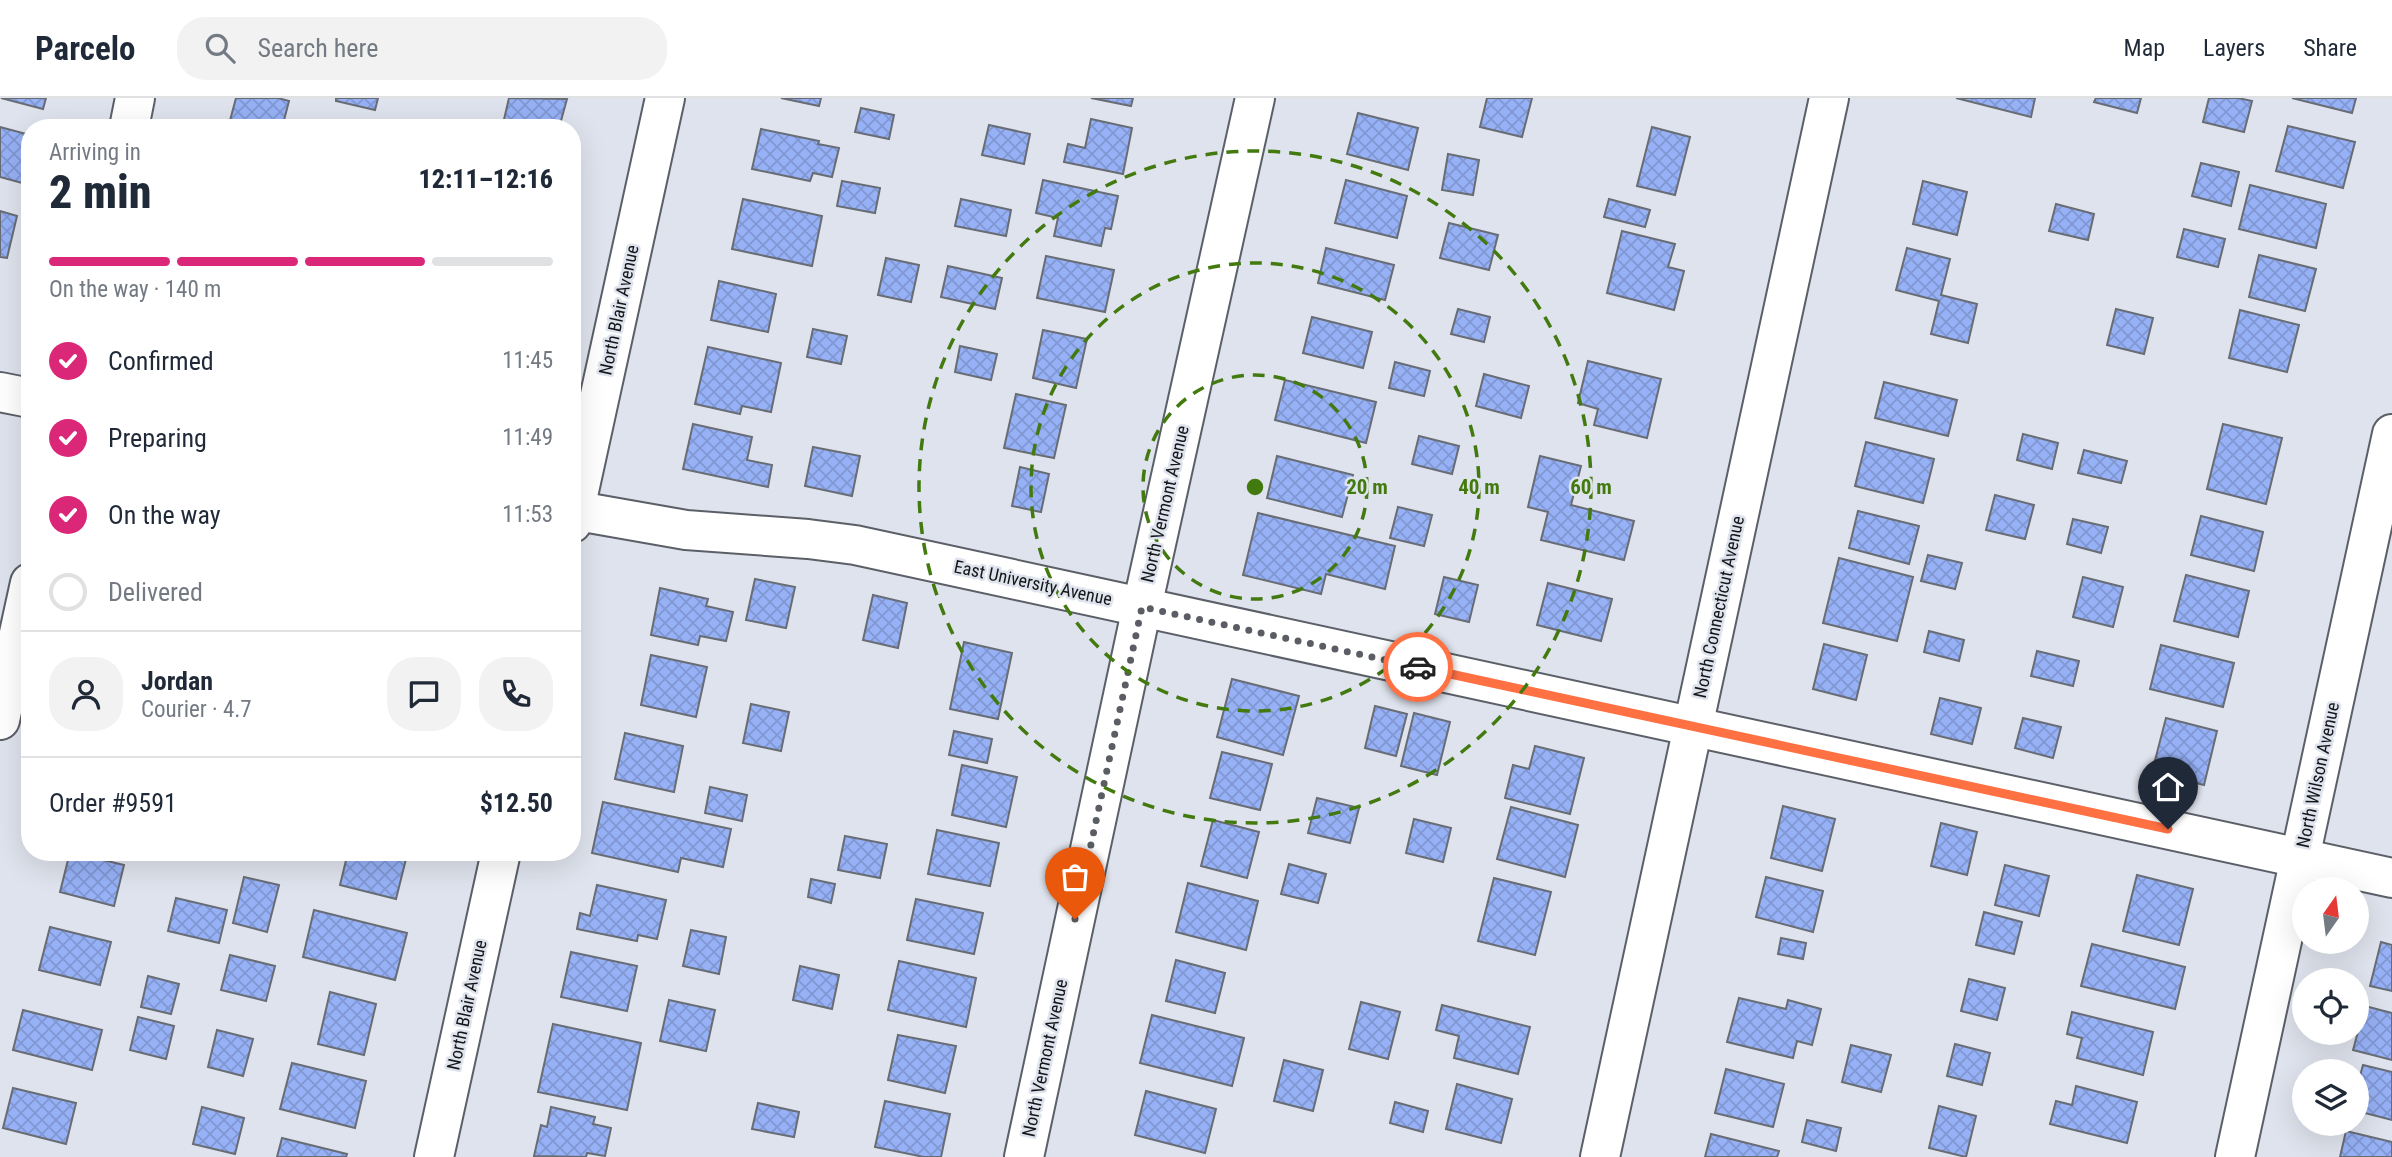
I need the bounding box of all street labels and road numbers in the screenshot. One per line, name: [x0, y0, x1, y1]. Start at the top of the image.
street label: North Blair Avenue: [594, 243, 643, 377]
street label: North Vermont Avenue: [1136, 423, 1193, 584]
street label: North Connecticut Avenue: [1689, 514, 1748, 700]
street label: East University Avenue: [952, 556, 1114, 610]
street label: North Wilson Avenue: [2292, 700, 2343, 850]
street label: North Blair Avenue: [442, 938, 491, 1072]
street label: North Vermont Avenue: [1018, 977, 1071, 1139]

